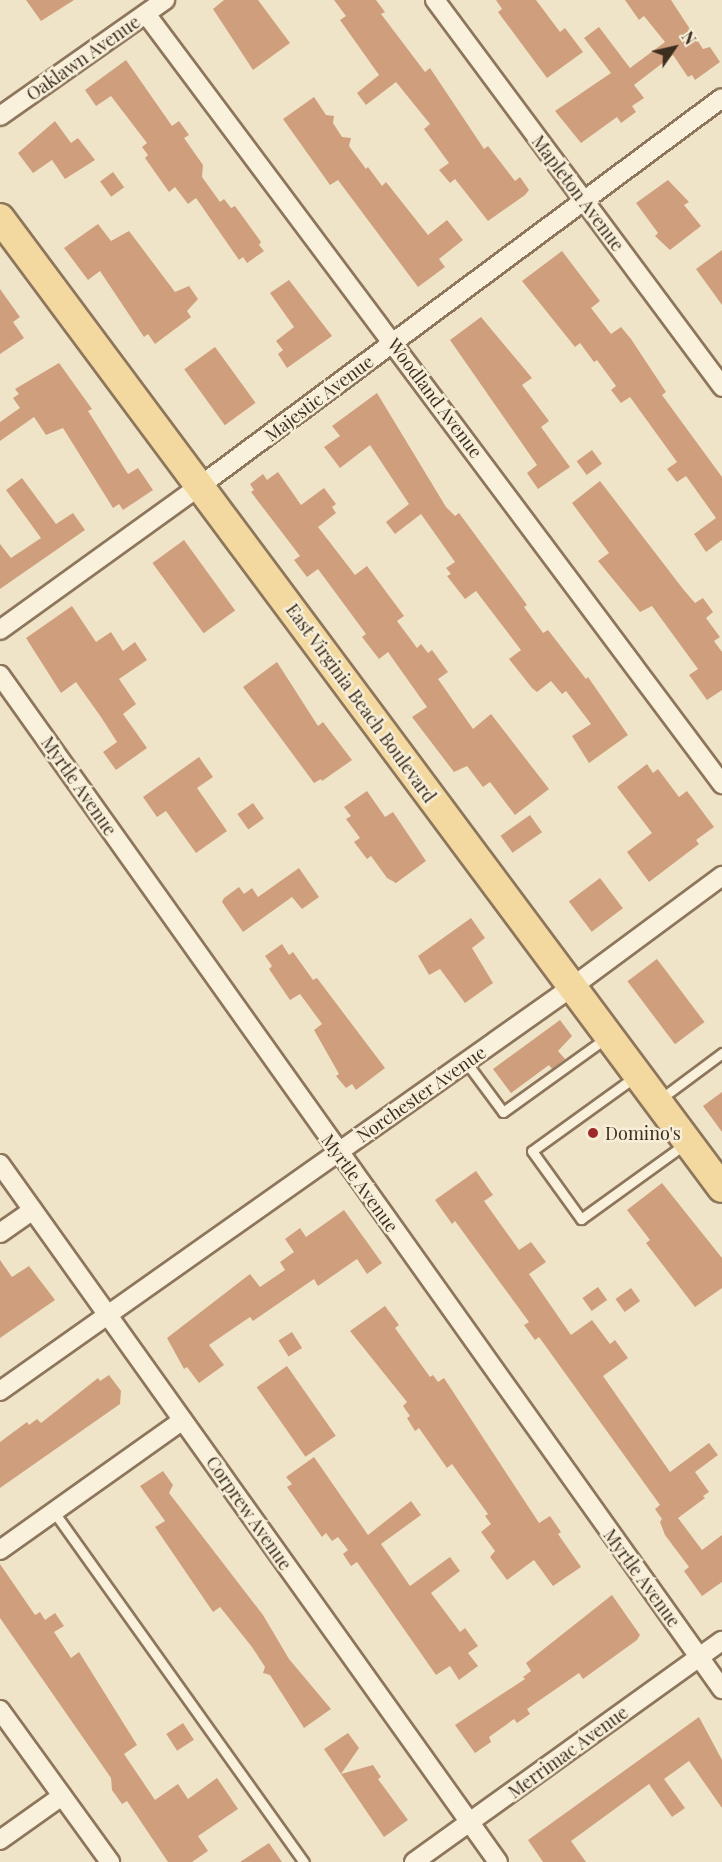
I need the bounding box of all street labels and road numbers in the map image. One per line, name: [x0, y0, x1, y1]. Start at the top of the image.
street label: Oaklawn Avenue: [22, 11, 144, 105]
street label: Mapleton Avenue: [527, 131, 629, 255]
street label: Woodland Avenue: [383, 334, 487, 462]
street label: Majestic Avenue: [260, 350, 378, 446]
street label: East Virginia Beach Boulevard: [281, 599, 441, 807]
street label: Myrtle Avenue: [37, 732, 121, 840]
street label: Norchester Avenue: [352, 1041, 490, 1147]
street label: Myrtle Avenue: [317, 1129, 403, 1237]
street label: Corprew Avenue: [201, 1451, 297, 1575]
street label: Myrtle Avenue: [599, 1524, 685, 1632]
street label: Merrimac Avenue: [504, 1701, 632, 1803]

